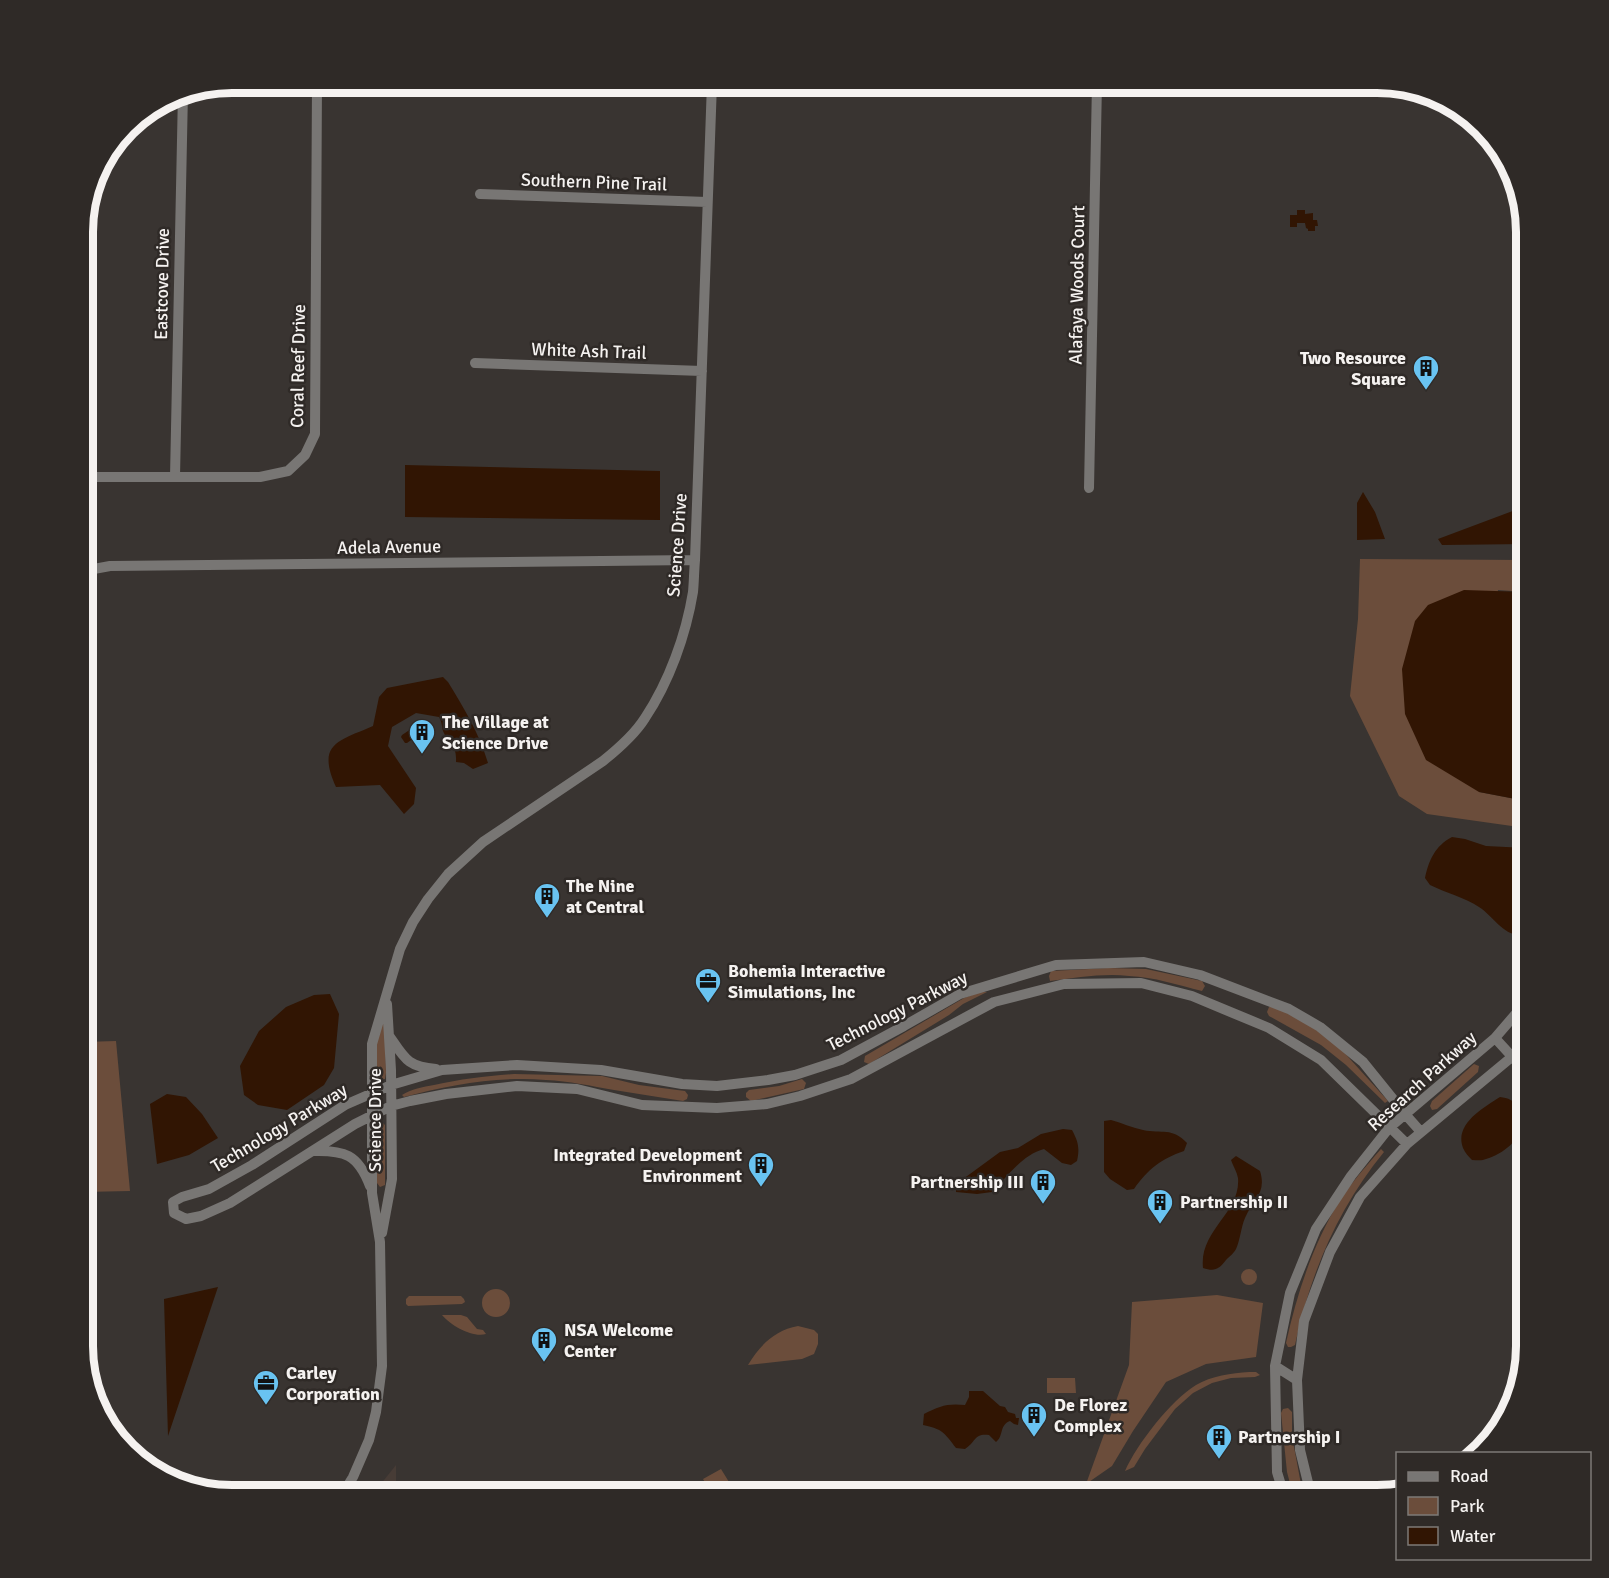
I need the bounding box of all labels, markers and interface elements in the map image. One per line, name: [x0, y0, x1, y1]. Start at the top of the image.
street label: Southern Pine Trail: [520, 168, 668, 196]
street label: Alafaya Woods Court: [1065, 205, 1089, 365]
street label: Eastcove Drive: [150, 228, 174, 340]
street label: Coral Reef Drive: [286, 304, 310, 428]
street label: White Ash Trail: [531, 338, 647, 364]
place label: Two Resource Square: [1300, 347, 1406, 390]
building icon: Two Resource Square: [1411, 353, 1441, 391]
street label: Science Drive: [662, 492, 692, 598]
street label: Adela Avenue: [337, 535, 441, 559]
place label: The Village at Science Drive: [442, 711, 549, 754]
building icon: The Village at Science Drive: [407, 717, 437, 755]
place label: The Nine at Central: [566, 875, 644, 918]
building icon: The Nine at Central: [532, 881, 562, 919]
place label: Bohemia Interactive Simulations, Inc: [728, 960, 885, 1003]
office icon: Bohemia Interactive Simulations, Inc: [693, 966, 723, 1004]
street label: Technology Parkway: [823, 966, 972, 1056]
street label: Research Parkway: [1363, 1026, 1481, 1136]
street label: Science Drive: [364, 1068, 386, 1172]
street label: Technology Parkway: [207, 1078, 352, 1177]
place label: Integrated Development Environment: [553, 1144, 742, 1187]
building icon: Integrated Development Environment: [746, 1150, 776, 1188]
building icon: Partnership III: [1028, 1167, 1058, 1205]
place label: Partnership III: [910, 1171, 1024, 1193]
building icon: Partnership II: [1145, 1187, 1175, 1225]
place label: Partnership II: [1180, 1191, 1288, 1213]
place label: NSA Welcome Center: [564, 1319, 673, 1362]
building icon: NSA Welcome Center: [529, 1325, 559, 1363]
place label: Carley Corporation: [286, 1362, 380, 1405]
office icon: Carley Corporation: [251, 1368, 281, 1406]
place label: De Florez Complex: [1054, 1394, 1127, 1437]
building icon: De Florez Complex: [1019, 1400, 1049, 1438]
building icon: Partnership I: [1204, 1422, 1234, 1460]
place label: Partnership I: [1238, 1426, 1340, 1448]
legend: [1396, 1452, 1591, 1560]
text: Road: [1450, 1465, 1489, 1487]
text: Park: [1450, 1495, 1485, 1517]
text: Water: [1450, 1525, 1496, 1547]

